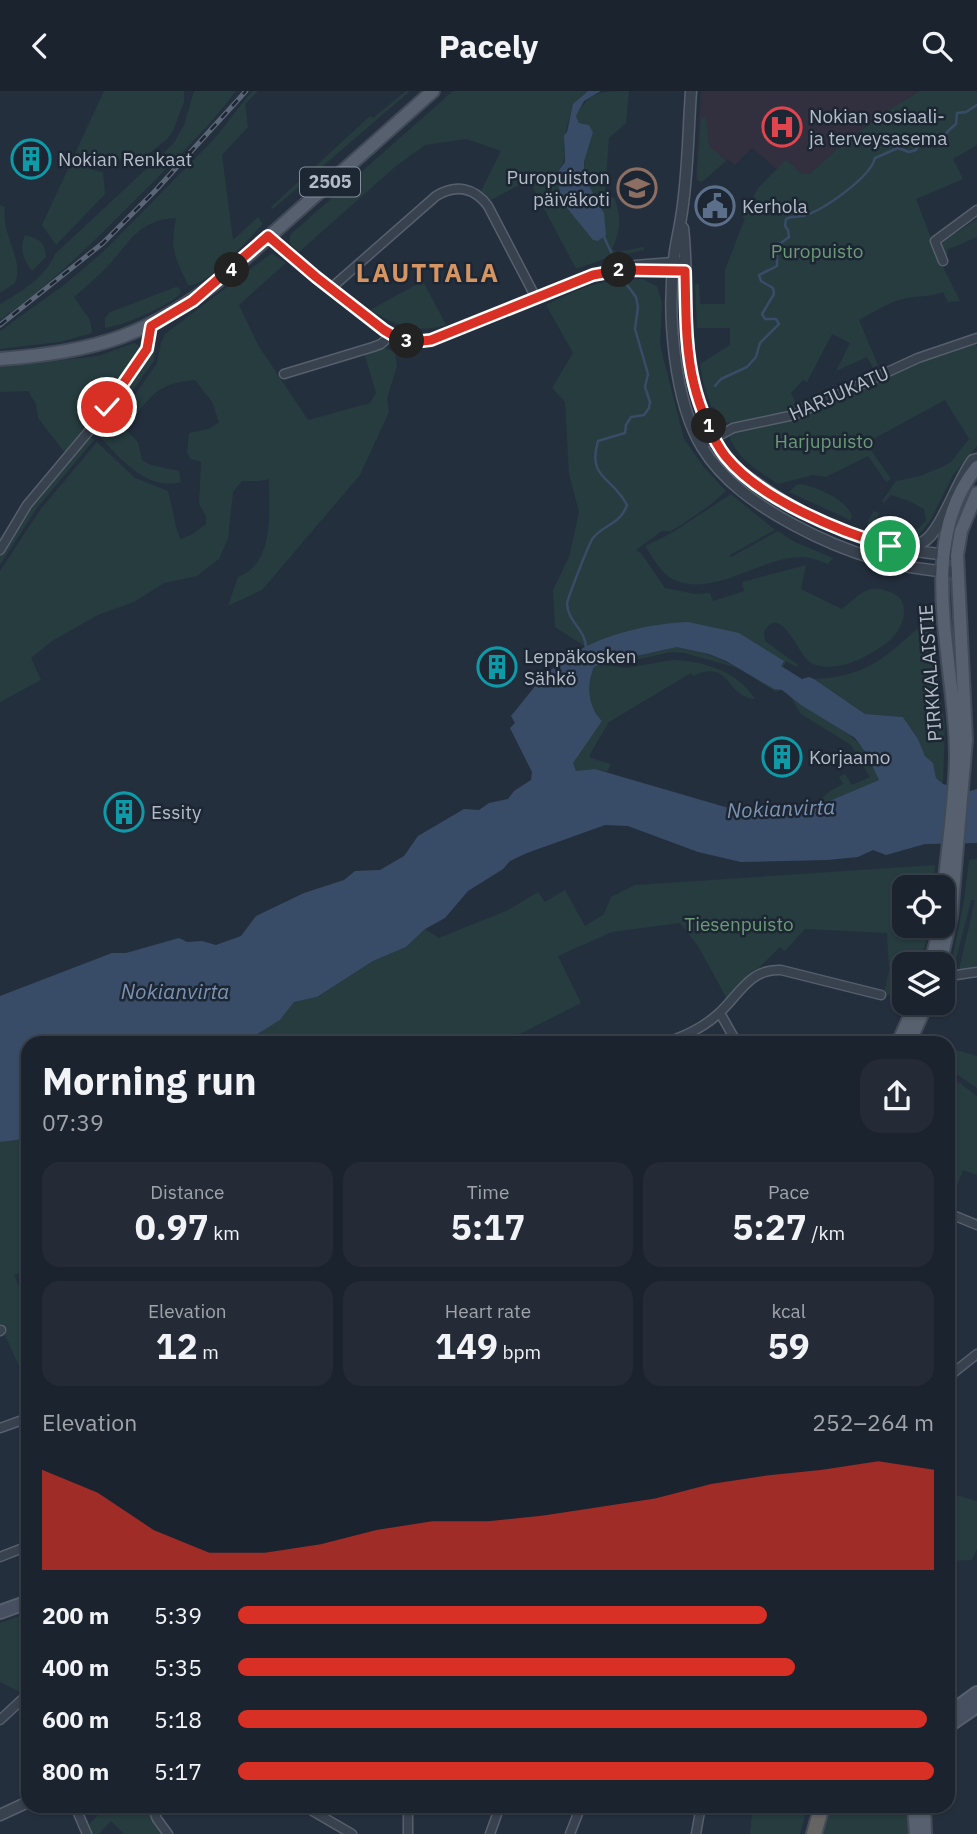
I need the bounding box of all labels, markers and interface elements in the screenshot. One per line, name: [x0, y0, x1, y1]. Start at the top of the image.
text: Pacely: [439, 25, 538, 67]
icon: back: [21, 27, 59, 65]
icon: search: [918, 27, 956, 65]
place label: Nokian sosiaali- ja terveysasema: [809, 104, 947, 150]
hospital icon: Nokian sosiaali- ja terveysasema: [761, 106, 803, 148]
building icon: Nokian Renkaat: [10, 138, 52, 180]
place label: Nokian Renkaat: [58, 147, 192, 171]
place label: Puropuiston päiväkoti: [506, 165, 610, 211]
road number: 2505: [300, 167, 360, 197]
school or university icon: Puropuiston päiväkoti: [616, 167, 658, 209]
public building icon: Kerhola: [694, 185, 736, 227]
place label: Kerhola: [742, 194, 808, 218]
park label: Puropuisto: [771, 239, 863, 263]
pin: 4: [215, 253, 250, 287]
pin: 2: [602, 253, 636, 287]
district label: LAUTTALA: [356, 255, 500, 289]
text: 4: [226, 257, 237, 281]
text: 2: [613, 257, 624, 281]
pin: 3: [390, 323, 424, 359]
text: 3: [401, 328, 412, 352]
street label: HARJUKATU: [785, 360, 893, 426]
pin: [77, 377, 137, 437]
icon: check: [88, 388, 126, 426]
pin: 1: [692, 409, 726, 443]
text: 1: [703, 413, 714, 437]
park label: Harjupuisto: [774, 429, 874, 453]
pin: [860, 516, 920, 576]
icon: arrive: [871, 527, 909, 565]
street label: PIRKKALAISTIE: [913, 604, 947, 742]
place label: Leppäkosken Sähkö: [524, 644, 636, 690]
building icon: Leppäkosken Sähkö: [476, 646, 518, 688]
building icon: Korjaamo: [761, 736, 803, 778]
place label: Korjaamo: [809, 745, 890, 769]
building icon: Essity: [103, 791, 145, 833]
water label: Nokianvirta: [726, 792, 836, 824]
place label: Essity: [151, 800, 202, 824]
map controls: [892, 875, 955, 1015]
button: locate: [892, 875, 955, 938]
park label: Tiesenpuisto: [684, 912, 794, 936]
button: layers: [892, 952, 955, 1015]
water label: Nokianvirta: [121, 977, 229, 1005]
text: Morning run: [42, 1056, 257, 1105]
button: share: [860, 1059, 934, 1133]
text: 07:39: [42, 1107, 104, 1137]
text: Distance: [150, 1180, 224, 1204]
text: Time: [467, 1180, 509, 1204]
text: Pace: [768, 1180, 809, 1204]
text: 0.97: [135, 1204, 209, 1250]
text: 5:17: [451, 1204, 525, 1250]
text: 5:27: [732, 1204, 807, 1250]
text: km: [209, 1221, 240, 1245]
text: /km: [807, 1221, 845, 1245]
text: Elevation: [148, 1299, 227, 1323]
text: Heart rate: [445, 1299, 531, 1323]
text: kcal: [771, 1299, 806, 1323]
text: 12: [156, 1323, 198, 1369]
text: 149: [435, 1323, 498, 1369]
text: 59: [768, 1323, 810, 1369]
text: m: [198, 1340, 219, 1364]
text: bpm: [498, 1340, 541, 1364]
text: Elevation: [42, 1407, 137, 1437]
text: 252–264 m: [812, 1407, 934, 1437]
text: 200 m: [42, 1600, 109, 1630]
text: 5:39: [154, 1600, 202, 1630]
text: 400 m: [42, 1652, 109, 1682]
text: 5:35: [154, 1652, 202, 1682]
text: 600 m: [42, 1704, 109, 1734]
text: 5:18: [154, 1704, 202, 1734]
text: 800 m: [42, 1756, 109, 1786]
text: 5:17: [154, 1756, 202, 1786]

